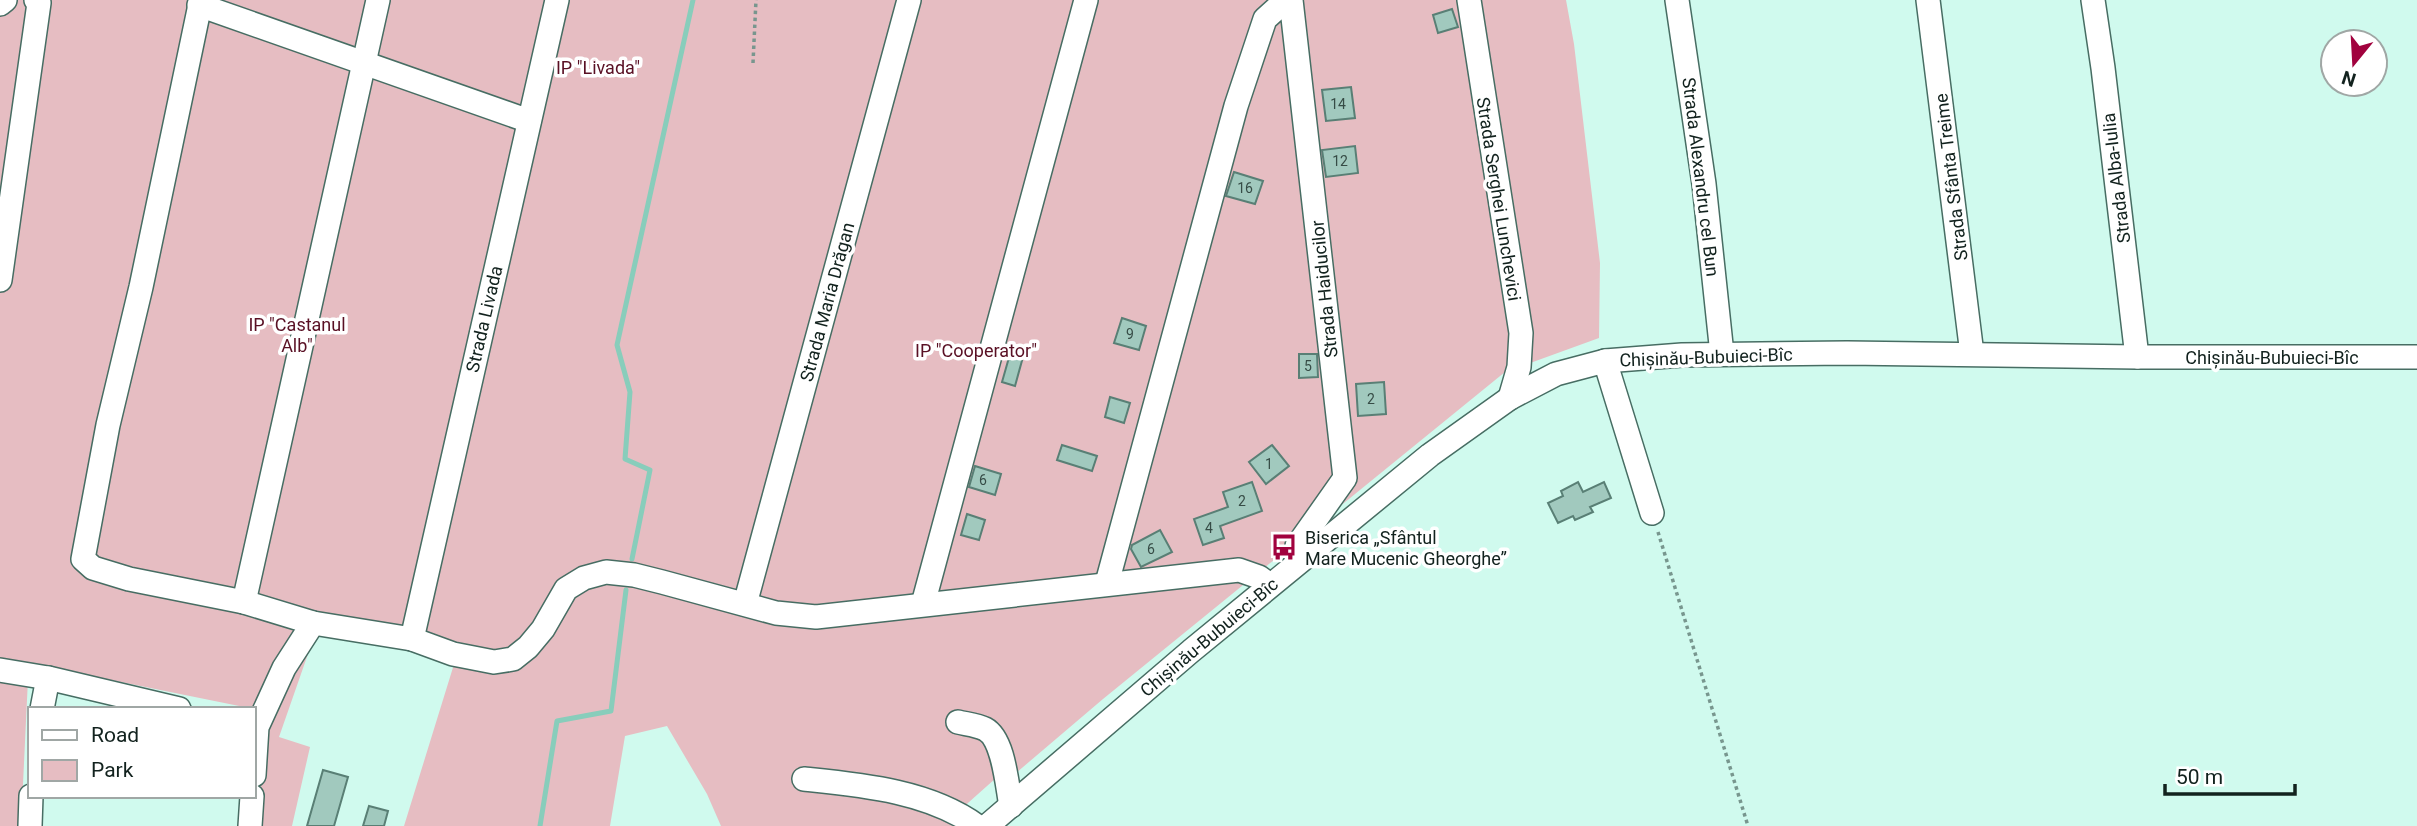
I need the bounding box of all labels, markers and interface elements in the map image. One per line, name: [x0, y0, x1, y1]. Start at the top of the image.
north arrow: [2319, 28, 2389, 98]
park label: IP "Livada": [556, 57, 640, 78]
text: N: [2339, 66, 2359, 92]
street label: Strada Alexandru cel Bun: [1678, 76, 1724, 278]
street label: Strada Sfânta Treime: [1930, 92, 1972, 262]
house number: 14: [1330, 96, 1346, 112]
street label: Strada Serghei Lunchevici: [1473, 96, 1525, 302]
street label: Strada Alba-Iulia: [2098, 112, 2134, 244]
house number: 12: [1332, 153, 1348, 169]
house number: 16: [1237, 180, 1253, 196]
street label: Strada Haiducilor: [1306, 219, 1342, 359]
street label: Strada Maria Drăgan: [796, 220, 858, 384]
street label: Strada Livada: [462, 264, 506, 374]
park label: IP "Castanul Alb": [248, 314, 346, 356]
house number: 9: [1126, 326, 1134, 342]
park label: IP "Cooperator": [915, 340, 1037, 361]
street label: Chișinău-Bubuieci-Bîc: [1619, 343, 1793, 372]
street label: Chișinău-Bubuieci-Bîc: [2185, 347, 2359, 369]
house number: 5: [1304, 358, 1312, 374]
house number: 2: [1367, 391, 1375, 407]
house number: 1: [1265, 456, 1273, 472]
house number: 6: [979, 472, 987, 488]
house number: 2: [1238, 493, 1246, 509]
house number: 4: [1205, 520, 1213, 536]
place label: Biserica „Sfântul Mare Mucenic Gheorghe”: [1305, 527, 1507, 569]
bus stop icon: Biserica „Sfântul Mare Mucenic Gheorghe”: [1269, 532, 1299, 562]
house number: 6: [1147, 541, 1155, 557]
street label: Chișinău-Bubuieci-Bîc: [1136, 573, 1283, 701]
legend: [28, 707, 256, 798]
text: Road: [91, 723, 139, 747]
scale bar: [2165, 752, 2294, 796]
text: Park: [91, 758, 134, 782]
text: 50 m: [2176, 765, 2223, 789]

